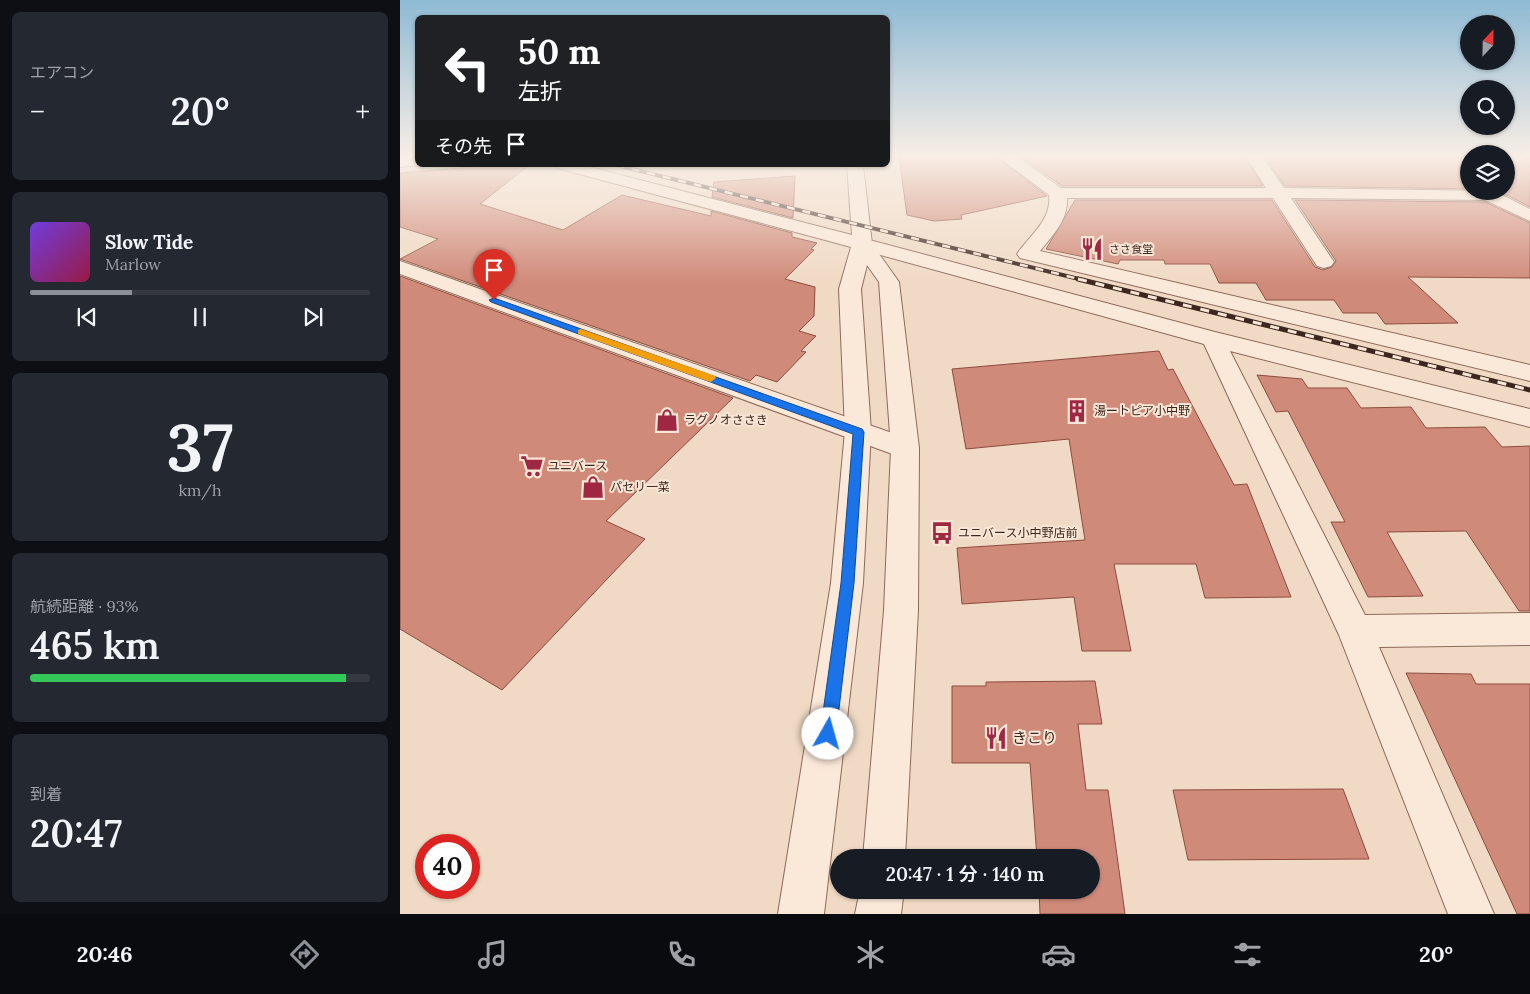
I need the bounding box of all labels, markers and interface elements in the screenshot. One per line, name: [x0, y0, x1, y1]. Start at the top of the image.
north arrow: [1460, 15, 1515, 70]
map controls: [1460, 15, 1515, 200]
text: 50 m: [518, 29, 601, 74]
icon: left: [435, 35, 500, 100]
text: エアコン: [30, 62, 94, 82]
text: 左折: [518, 77, 562, 105]
button: search: [1460, 80, 1515, 135]
text: 20°: [170, 87, 230, 135]
text: −: [30, 94, 45, 130]
text: +: [355, 94, 370, 130]
icon: arrive: [502, 130, 530, 158]
text: その先: [435, 134, 492, 158]
button: layers: [1460, 145, 1515, 200]
text: Slow Tide: [105, 230, 193, 254]
restaurant icon: ささ食堂: [1079, 236, 1105, 262]
place label: ささ食堂: [1109, 242, 1153, 256]
pin: [473, 249, 515, 300]
text: Marlow: [105, 254, 161, 274]
icon: arrive: [480, 256, 508, 284]
icon: previous: [73, 303, 101, 331]
icon: pause: [186, 303, 214, 331]
icon: next: [299, 303, 327, 331]
building icon: 湯ートピア小中野: [1064, 398, 1090, 424]
place label: 湯ートピア小中野: [1094, 403, 1190, 418]
text: 37: [167, 406, 233, 489]
shop icon: ラグノオささき: [654, 407, 680, 433]
place label: ラグノオささき: [684, 412, 768, 427]
supermarket icon: ユニバース: [519, 453, 545, 479]
place label: ユニバース: [548, 458, 607, 473]
shop icon: パセリ一菜: [580, 474, 606, 500]
place label: パセリ一菜: [610, 479, 670, 494]
text: km/h: [178, 480, 222, 500]
bus stop icon: ユニバース小中野店前: [929, 520, 955, 546]
place label: ユニバース小中野店前: [958, 525, 1077, 540]
text: 航続距離 · 93%: [30, 596, 139, 616]
text: 465 km: [30, 621, 160, 669]
position arrow: [801, 707, 853, 759]
restaurant icon: きこり: [983, 725, 1009, 751]
place label: きこり: [1012, 728, 1057, 747]
text: 到着: [30, 784, 62, 804]
text: 20:47: [30, 809, 122, 857]
speed limit sign: 40: [415, 834, 480, 899]
text: 20:47 · 1 分 · 140 m: [886, 862, 1044, 886]
icon: directions: [287, 937, 322, 972]
icon: music: [475, 937, 510, 972]
icon: phone: [664, 937, 699, 972]
icon: climate: [853, 937, 888, 972]
icon: car: [1041, 937, 1076, 972]
icon: filters: [1230, 937, 1265, 972]
text: 20:46: [77, 940, 133, 968]
text: 20°: [1419, 940, 1453, 968]

